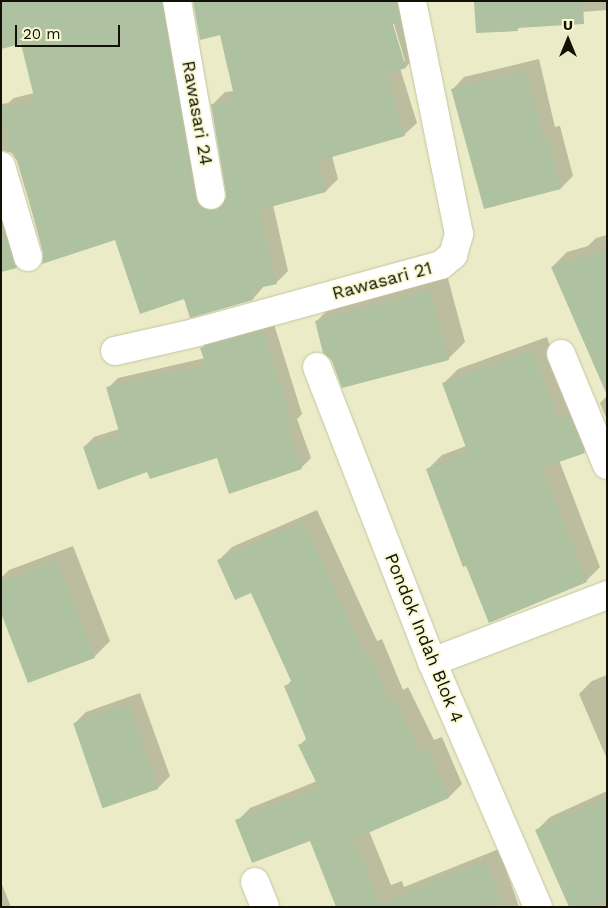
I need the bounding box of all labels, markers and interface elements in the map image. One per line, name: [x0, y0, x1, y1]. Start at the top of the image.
scale bar: [18, 15, 122, 47]
north arrow: [543, 15, 593, 65]
text: U: [563, 17, 573, 33]
text: 20 m: [23, 25, 61, 43]
street label: Rawasari 24: [177, 59, 217, 167]
street label: Rawasari 21: [330, 257, 434, 305]
street label: Pondok Indah Blok 4: [380, 550, 468, 726]

